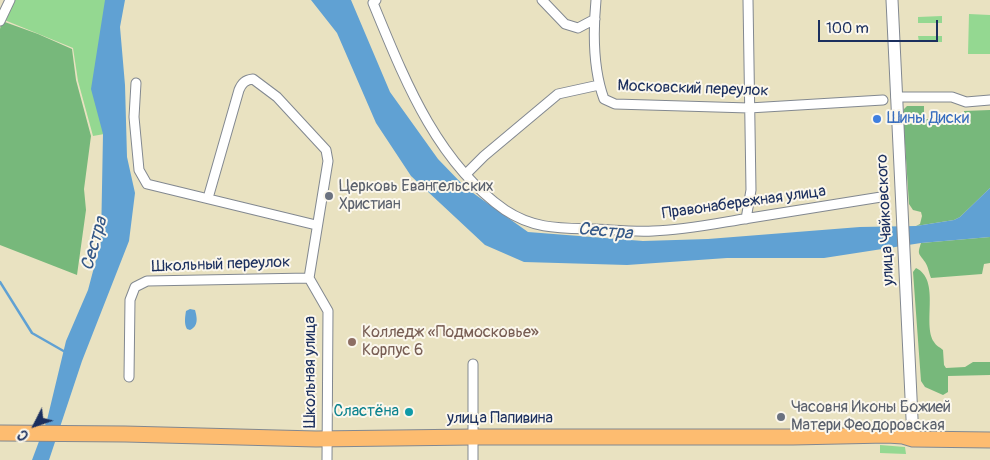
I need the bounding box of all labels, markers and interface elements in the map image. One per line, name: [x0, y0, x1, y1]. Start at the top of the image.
scale bar: [820, 10, 940, 42]
text: 100 m: [826, 19, 869, 38]
street label: Московский переулок: [617, 77, 769, 101]
place label: Шины Диски: [887, 109, 969, 129]
marker: Шины Диски: [871, 113, 883, 125]
street label: улица Чайковского: [873, 154, 899, 286]
place label: Церковь Евангельских Христиан: [339, 177, 494, 215]
street label: Правонабережная улица: [661, 182, 827, 224]
marker: Церковь Евангельских Христиан: [323, 190, 335, 202]
water label: Сестра: [77, 215, 113, 273]
water label: Сестра: [577, 219, 633, 245]
street label: Школьный переулок: [151, 253, 291, 277]
street label: Школьная улица: [301, 316, 321, 428]
place label: Колледж «Подмосковье» Корпус 6: [362, 323, 539, 361]
marker: Колледж «Подмосковье» Корпус 6: [346, 336, 358, 348]
place label: Часовня Иконы Божией Матери Феодоровская: [791, 398, 951, 436]
north arrow: [10, 400, 60, 450]
place label: Сластёна: [333, 402, 399, 422]
marker: Сластёна: [403, 406, 415, 418]
street label: улица Папивина: [447, 409, 553, 429]
marker: Часовня Иконы Божией Матери Феодоровская: [775, 411, 787, 423]
text: С: [14, 426, 33, 444]

